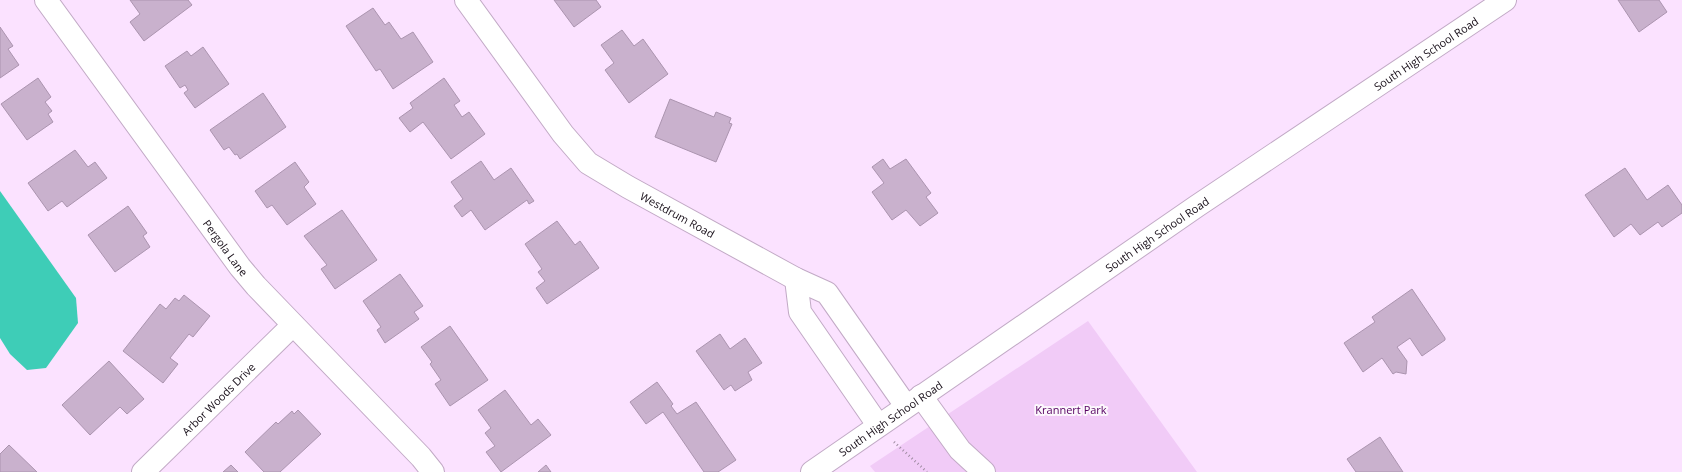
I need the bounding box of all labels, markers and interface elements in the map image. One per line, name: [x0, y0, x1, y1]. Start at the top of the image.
street label: South High School Road: [1370, 13, 1481, 93]
street label: Westdrum Road: [638, 188, 718, 241]
street label: South High School Road: [1102, 193, 1211, 275]
street label: Pergola Lane: [200, 216, 252, 279]
street label: Arbor Woods Drive: [178, 359, 258, 438]
street label: South High School Road: [835, 377, 945, 459]
park label: Krannert Park: [1035, 402, 1107, 417]

